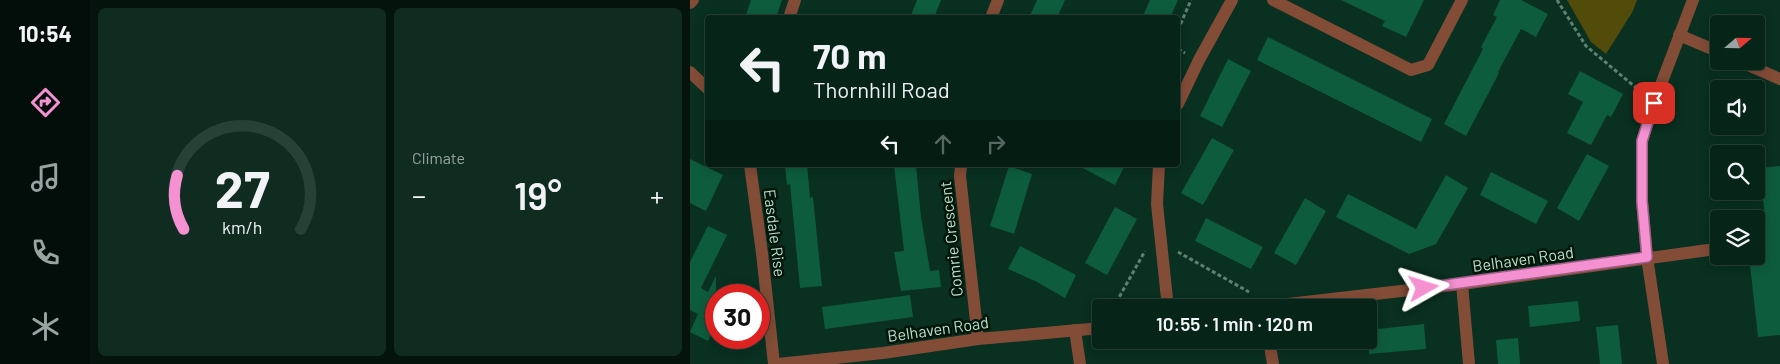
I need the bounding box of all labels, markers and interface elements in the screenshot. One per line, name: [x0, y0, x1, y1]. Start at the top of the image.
north arrow: [1710, 15, 1765, 70]
map controls: [1710, 15, 1765, 265]
text: 10:54: [18, 20, 72, 46]
text: 70 m: [813, 34, 887, 76]
icon: left: [730, 35, 795, 100]
text: Thornhill Road: [813, 76, 950, 102]
button: sound: [1710, 80, 1765, 135]
pin: [1633, 82, 1675, 124]
icon: directions: [28, 85, 63, 120]
icon: arrive: [1640, 89, 1668, 117]
icon: left: [876, 130, 904, 158]
icon: ahead: [929, 130, 957, 158]
icon: right: [982, 130, 1010, 158]
button: search: [1710, 145, 1765, 200]
text: Climate: [412, 148, 465, 167]
text: 27: [215, 156, 270, 218]
icon: music: [28, 160, 63, 195]
text: 19°: [514, 172, 562, 218]
text: −: [412, 178, 426, 212]
text: +: [650, 178, 664, 212]
street label: Comrie Crescent: [935, 180, 966, 298]
street label: Easdale Rise: [761, 188, 790, 278]
button: layers: [1710, 210, 1765, 265]
text: km/h: [222, 216, 262, 238]
icon: phone: [28, 235, 63, 270]
street label: Belhaven Road: [1471, 242, 1575, 275]
position arrow: [1397, 261, 1449, 313]
speed limit sign: 30: [705, 284, 770, 349]
icon: climate: [28, 309, 63, 344]
street label: Belhaven Road: [886, 312, 990, 345]
text: 10:55 · 1 min · 120 m: [1156, 312, 1313, 335]

